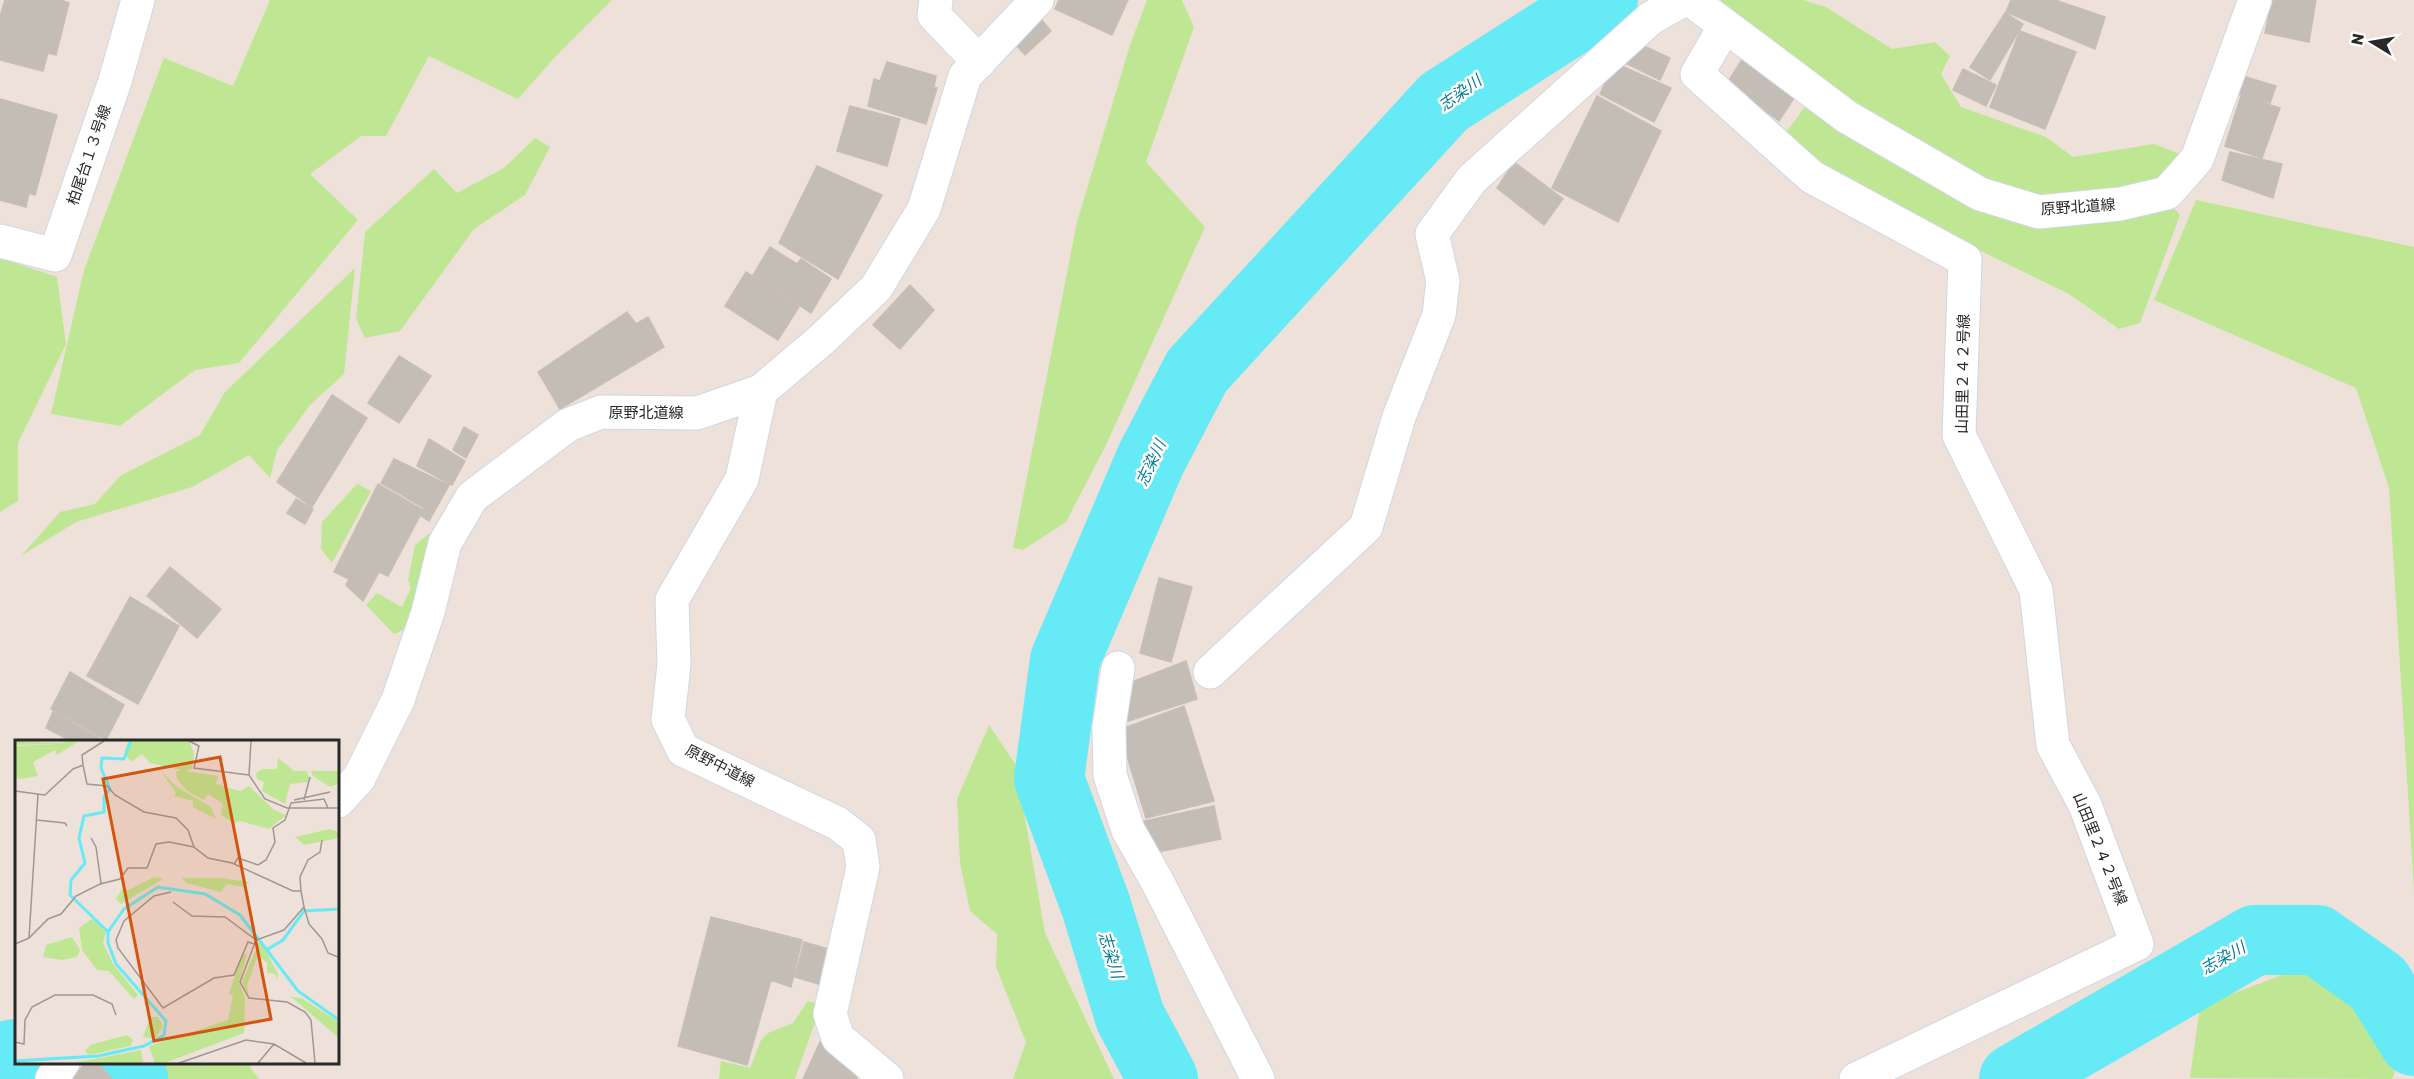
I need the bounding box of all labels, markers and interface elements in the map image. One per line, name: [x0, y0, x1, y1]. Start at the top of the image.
north arrow: [2342, 12, 2402, 72]
text: N: [2347, 32, 2368, 47]
water label: 志染川: [1435, 70, 1487, 115]
street label: 柏尾台１３号線: [63, 102, 115, 208]
street label: 原野北道線: [2040, 195, 2116, 219]
street label: 山田里２４２号線: [1953, 314, 1973, 434]
street label: 原野北道線: [608, 404, 684, 422]
water label: 志染川: [1132, 435, 1171, 489]
inset map: [15, 740, 339, 1064]
street label: 原野中道線: [682, 741, 758, 791]
street label: 山田里２４２号線: [2069, 790, 2131, 908]
water label: 志染川: [1095, 929, 1128, 983]
water label: 志染川: [2197, 937, 2250, 978]

